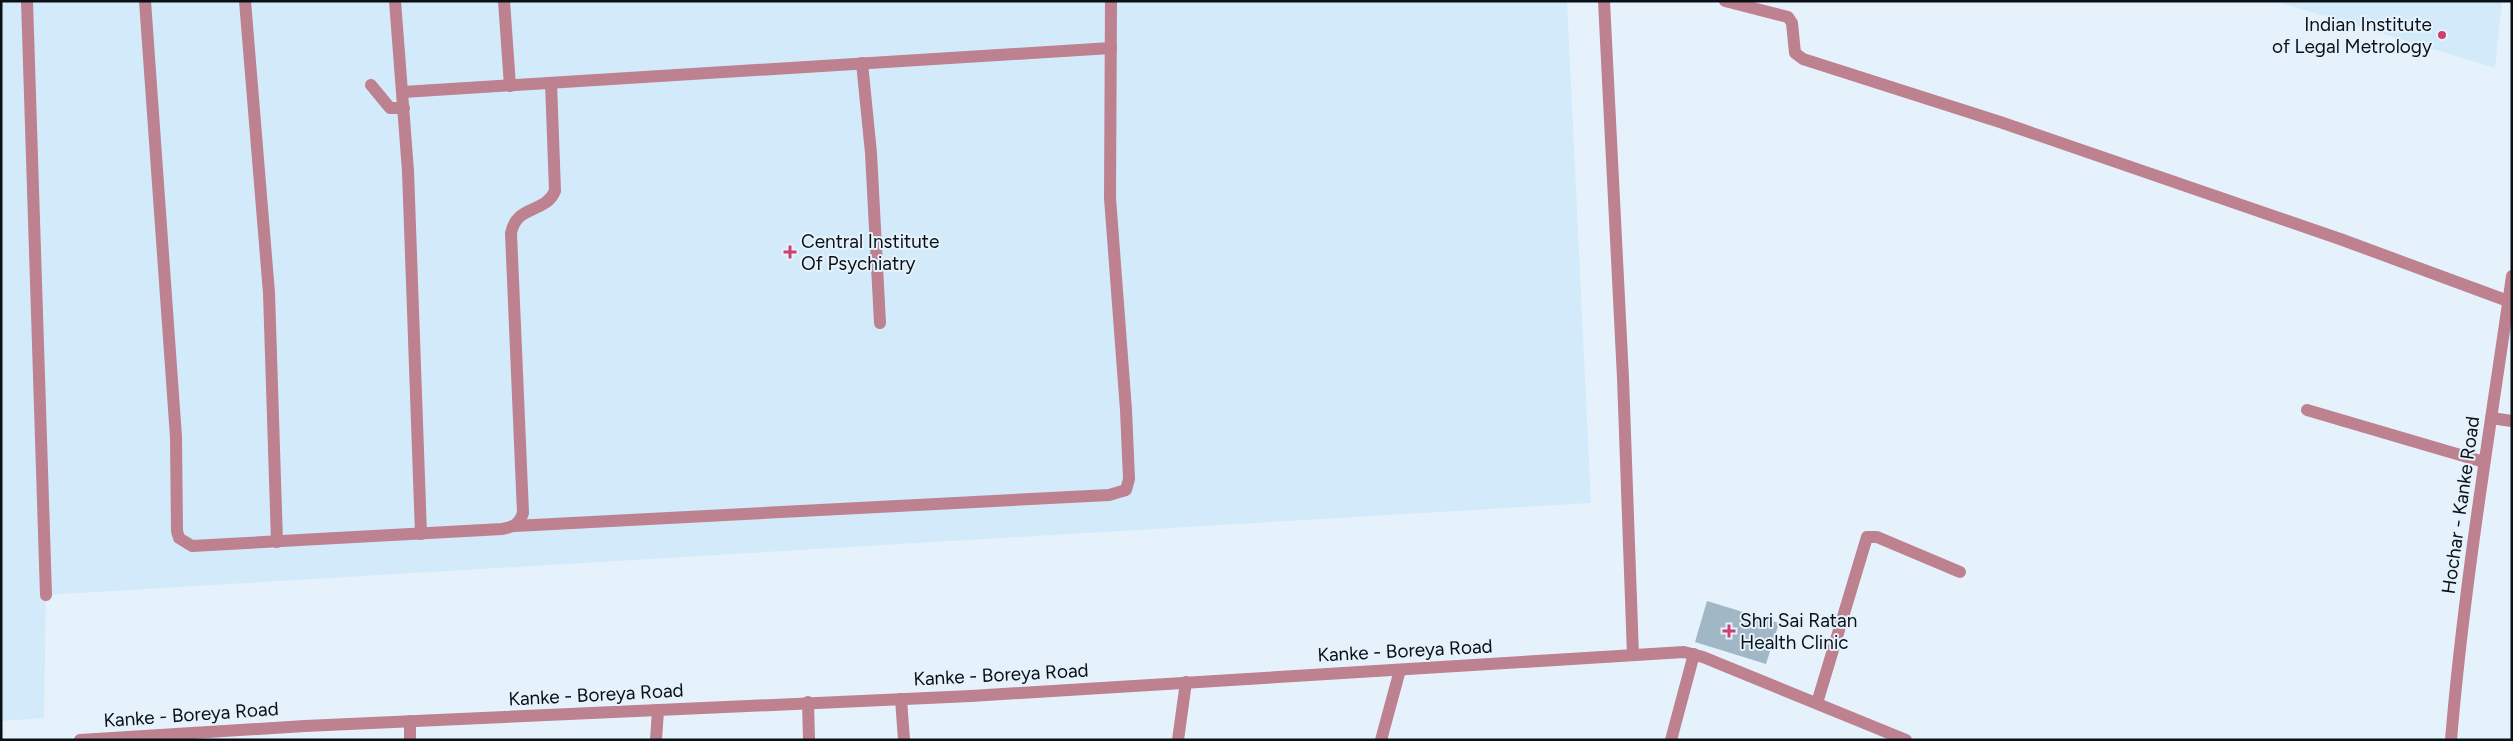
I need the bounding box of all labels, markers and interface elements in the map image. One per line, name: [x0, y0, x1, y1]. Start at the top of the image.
place label: Indian Institute of Legal Metrology: [2272, 13, 2432, 58]
marker: Indian Institute of Legal Metrology: [2436, 29, 2448, 41]
place label: Central Institute Of Psychiatry: [801, 230, 939, 275]
marker: Central Institute Of Psychiatry: [783, 245, 797, 259]
street label: Hochar - Kanke Road: [2437, 415, 2484, 595]
place label: Shri Sai Ratan Health Clinic: [1740, 609, 1857, 654]
marker: Shri Sai Ratan Health Clinic: [1722, 624, 1736, 638]
street label: Kanke - Boreya Road: [1317, 634, 1493, 667]
street label: Kanke - Boreya Road: [913, 658, 1089, 691]
street label: Kanke - Boreya Road: [508, 678, 684, 711]
street label: Kanke - Boreya Road: [103, 697, 279, 732]

